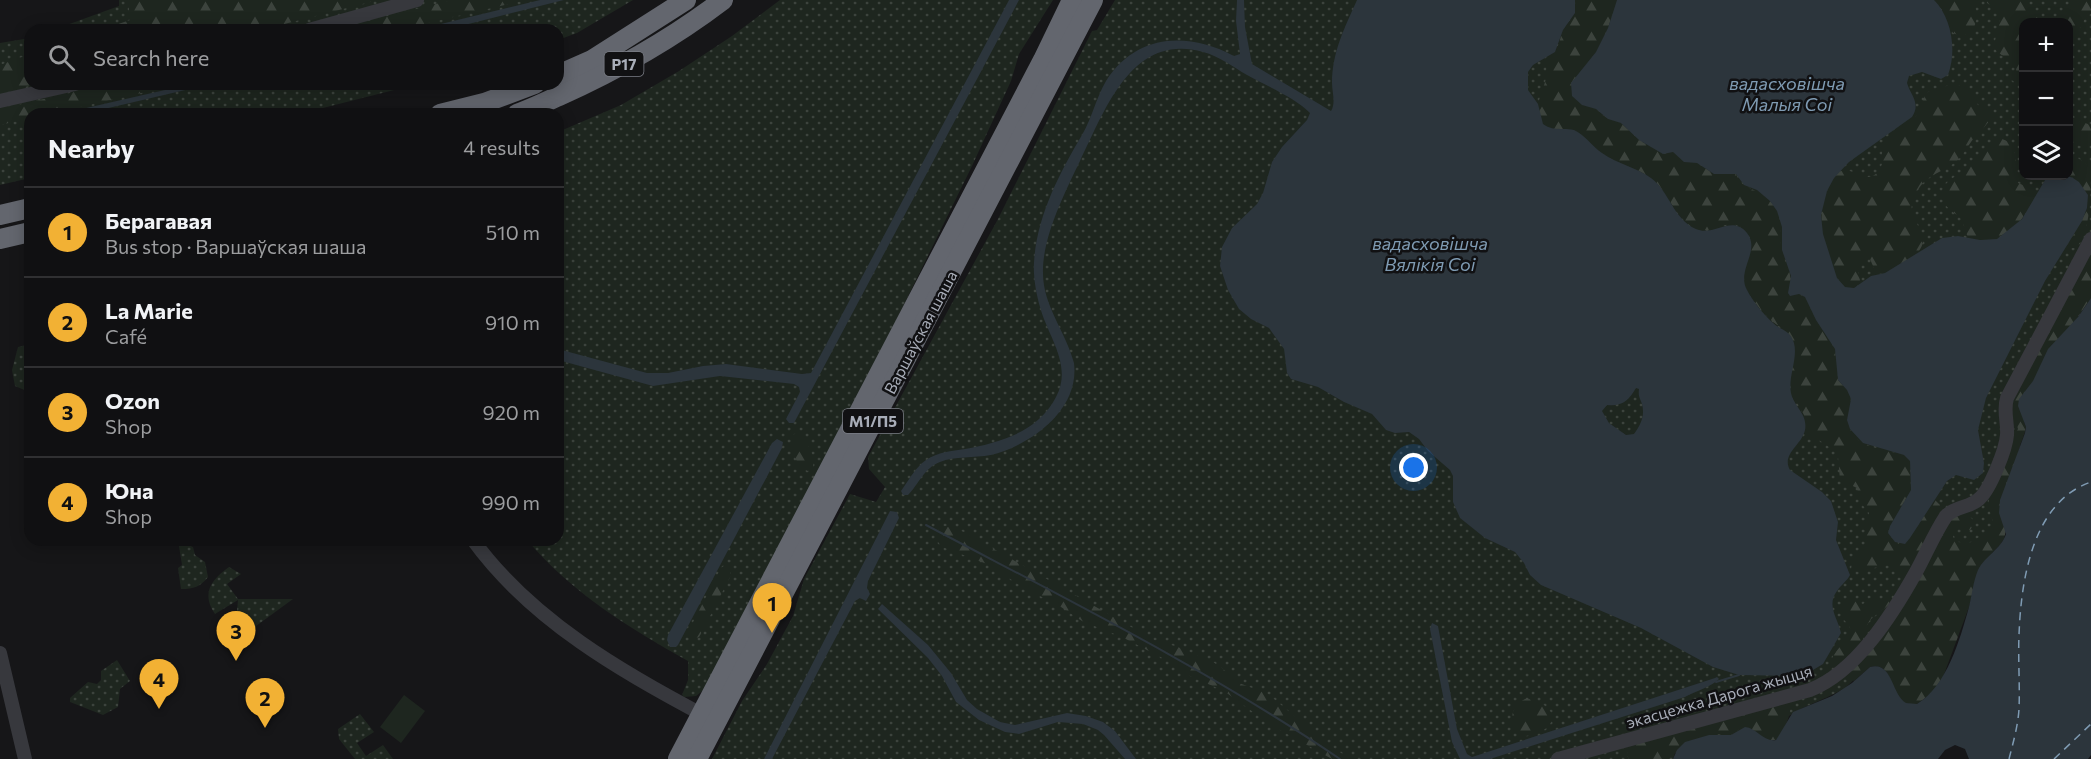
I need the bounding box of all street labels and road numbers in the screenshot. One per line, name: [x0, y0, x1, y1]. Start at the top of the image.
road number: Р17: [604, 52, 644, 76]
street label: Варшаўская шаша: [880, 267, 960, 397]
road number: М1/П5: [843, 409, 903, 433]
street label: экасцежка Дарога жыцця: [1624, 660, 1814, 732]

